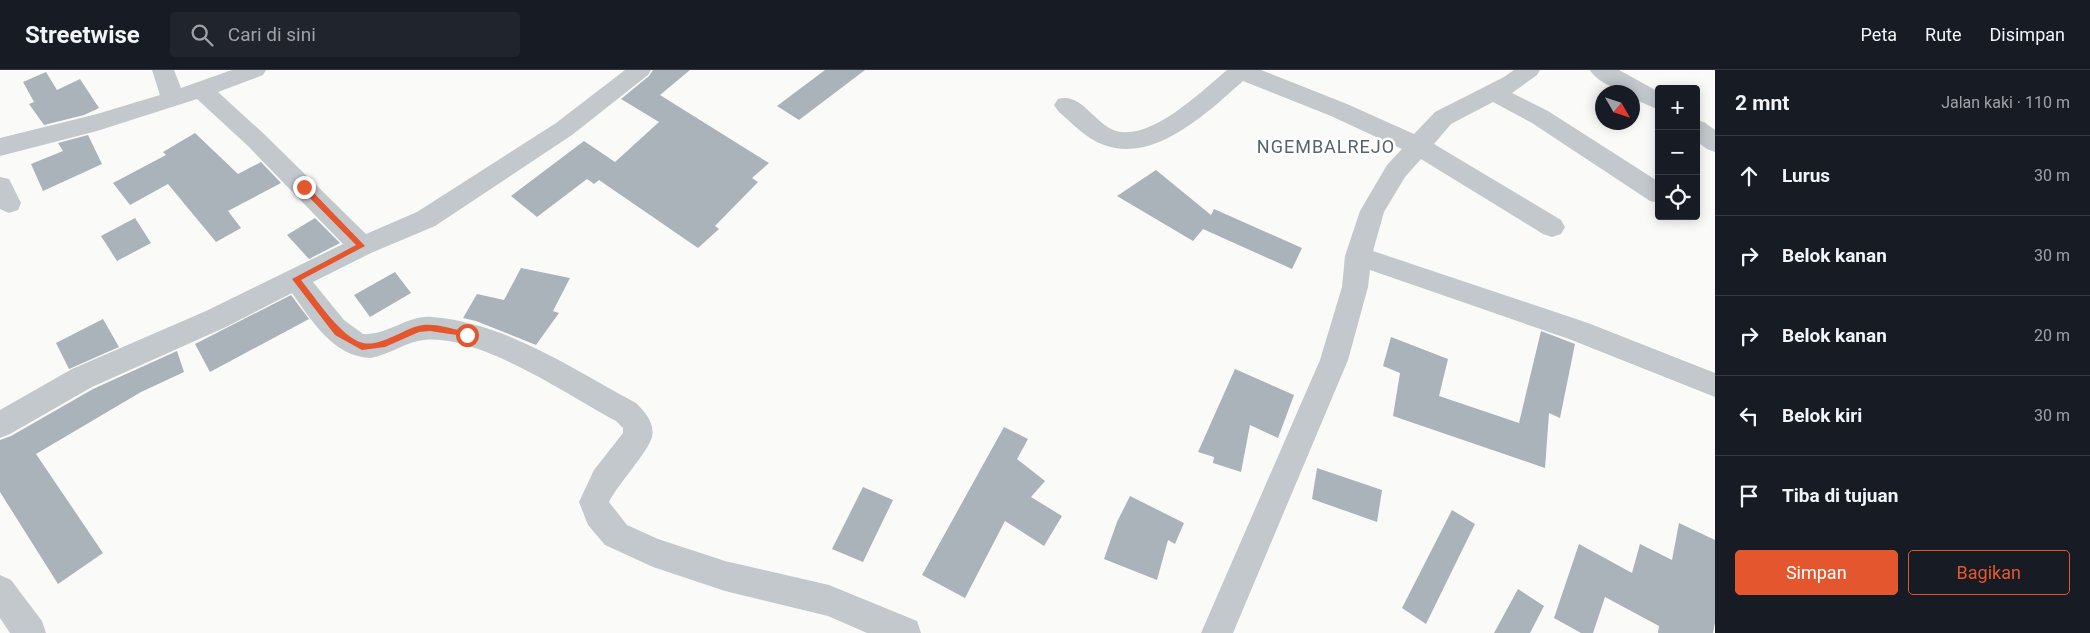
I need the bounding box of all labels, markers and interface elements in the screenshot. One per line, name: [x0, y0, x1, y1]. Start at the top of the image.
search box: [170, 12, 520, 57]
text: Streetwise: [25, 21, 140, 49]
icon: search: [188, 21, 216, 49]
text: Cari di sini: [228, 23, 316, 46]
text: Peta: [1861, 24, 1897, 45]
text: Rute: [1925, 24, 1962, 45]
text: Disimpan: [1990, 24, 2065, 45]
north arrow: [1595, 85, 1640, 130]
map controls: [1655, 85, 1700, 220]
button: +: [1655, 85, 1700, 130]
text: 2 mnt: [1735, 91, 1789, 115]
text: Jalan kaki · 110 m: [1941, 93, 2070, 112]
button: −: [1655, 130, 1700, 175]
district label: NGEMBALREJO: [1257, 136, 1395, 157]
icon: ahead: [1735, 162, 1763, 190]
text: Lurus: [1782, 164, 1830, 187]
text: 30 m: [2034, 166, 2070, 185]
button: locate: [1655, 175, 1700, 220]
route end: [293, 176, 316, 199]
icon: right: [1735, 242, 1763, 270]
text: Belok kanan: [1782, 244, 1887, 267]
text: 30 m: [2034, 246, 2070, 265]
icon: right: [1735, 322, 1763, 350]
route start: [456, 324, 479, 347]
text: Belok kanan: [1782, 324, 1887, 347]
text: 20 m: [2034, 326, 2070, 345]
icon: left: [1735, 402, 1763, 430]
text: Belok kiri: [1782, 404, 1862, 427]
text: 30 m: [2034, 406, 2070, 425]
icon: arrive: [1735, 482, 1763, 510]
text: Tiba di tujuan: [1782, 484, 1898, 507]
button: Simpan: [1735, 550, 1898, 595]
button: Bagikan: [1908, 550, 2070, 595]

